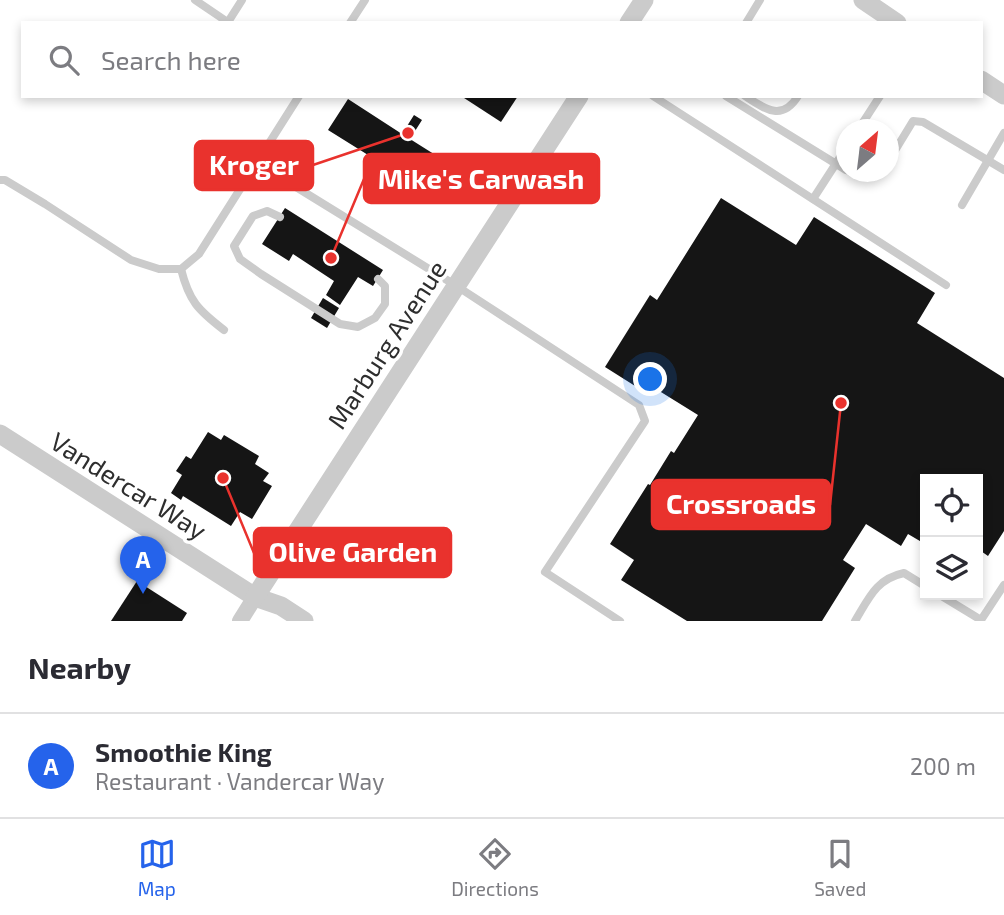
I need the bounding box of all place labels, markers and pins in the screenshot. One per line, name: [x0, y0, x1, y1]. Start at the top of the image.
callout: Kroger: [195, 141, 313, 190]
callout: Mike's Carwash: [364, 154, 599, 203]
callout: Crossroads: [652, 480, 830, 529]
callout: Olive Garden: [254, 528, 451, 577]
pin: A: [120, 536, 166, 594]

